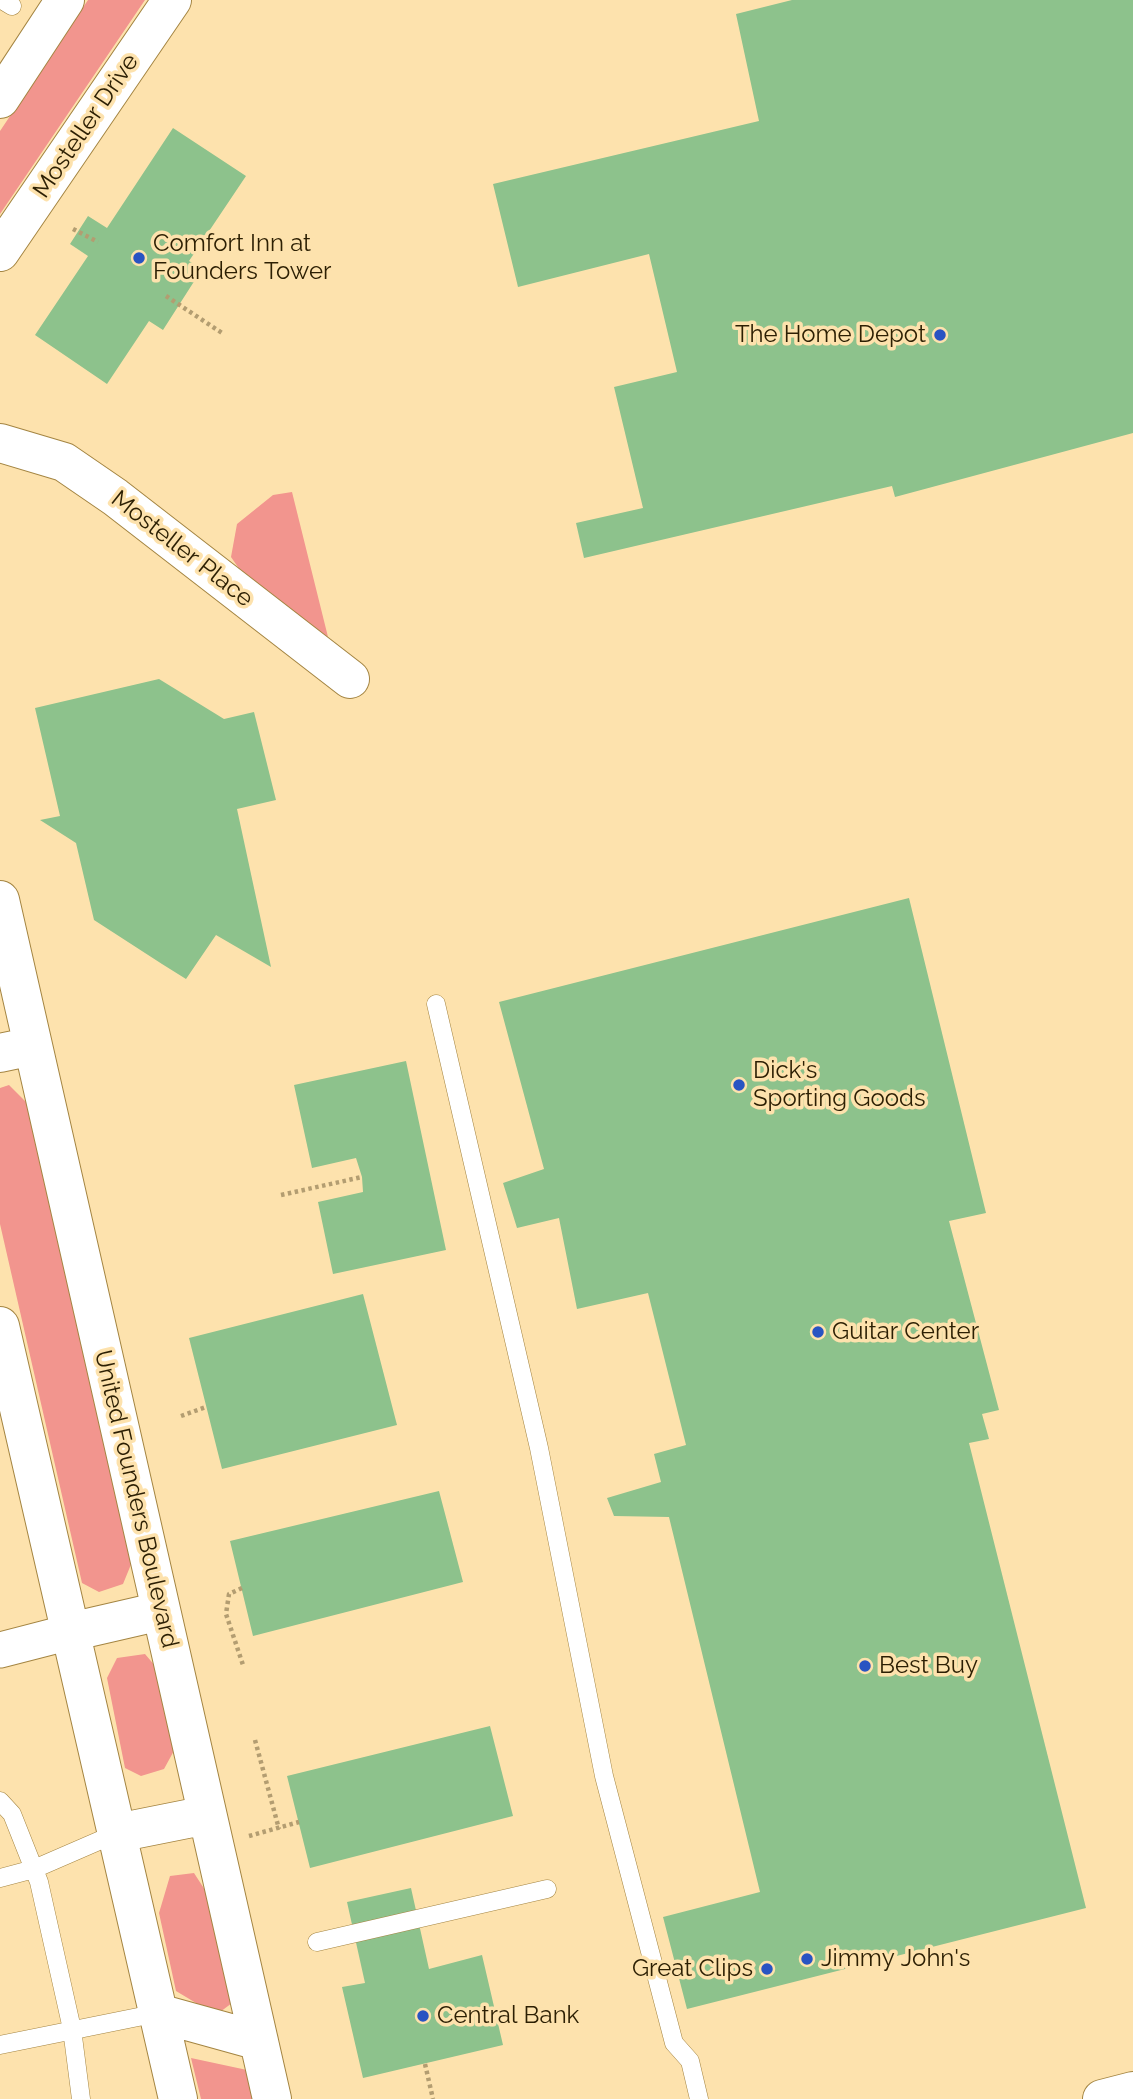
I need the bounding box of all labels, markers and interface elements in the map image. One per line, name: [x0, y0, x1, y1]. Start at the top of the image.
street label: Mosteller Drive: [27, 48, 145, 204]
place label: Comfort Inn at Founders Tower: [153, 230, 331, 286]
marker: Comfort Inn at Founders Tower: [131, 250, 147, 266]
place label: The Home Depot: [735, 321, 926, 349]
marker: The Home Depot: [932, 327, 948, 343]
street label: Mosteller Place: [105, 485, 259, 613]
place label: Dick's Sporting Goods: [753, 1057, 926, 1113]
marker: Dick's Sporting Goods: [731, 1077, 747, 1093]
place label: Guitar Center: [832, 1318, 979, 1346]
marker: Guitar Center: [810, 1324, 826, 1340]
street label: United Founders Boulevard: [88, 1347, 184, 1651]
place label: Best Buy: [879, 1652, 978, 1680]
marker: Best Buy: [857, 1658, 873, 1674]
place label: Jimmy John's: [821, 1945, 970, 1973]
marker: Jimmy John's: [799, 1951, 815, 1967]
place label: Great Clips: [632, 1955, 753, 1983]
marker: Great Clips: [759, 1961, 775, 1977]
place label: Central Bank: [437, 2002, 579, 2030]
marker: Central Bank: [415, 2008, 431, 2024]

